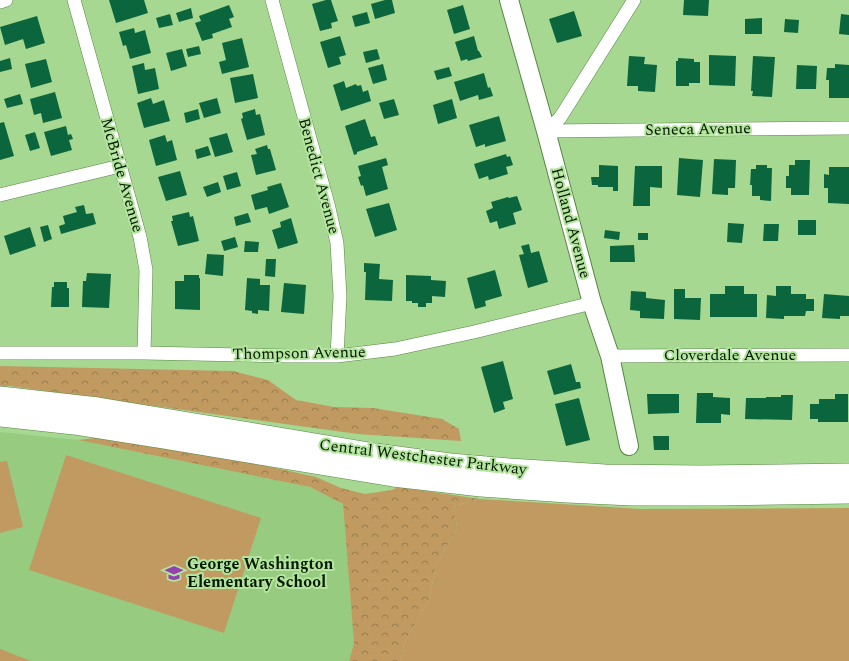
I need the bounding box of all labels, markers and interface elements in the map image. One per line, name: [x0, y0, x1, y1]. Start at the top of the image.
street label: McBride Avenue: [94, 115, 150, 235]
street label: Benedict Avenue: [292, 115, 346, 237]
street label: Seneca Avenue: [645, 116, 751, 142]
street label: Holland Avenue: [545, 165, 597, 281]
street label: Thompson Avenue: [232, 340, 366, 366]
street label: Cloverdale Avenue: [664, 343, 796, 367]
street label: Central Westchester Parkway: [318, 432, 529, 482]
place label: George Washington Elementary School: [187, 552, 333, 594]
school or university icon: George Washington Elementary School: [164, 563, 184, 583]

